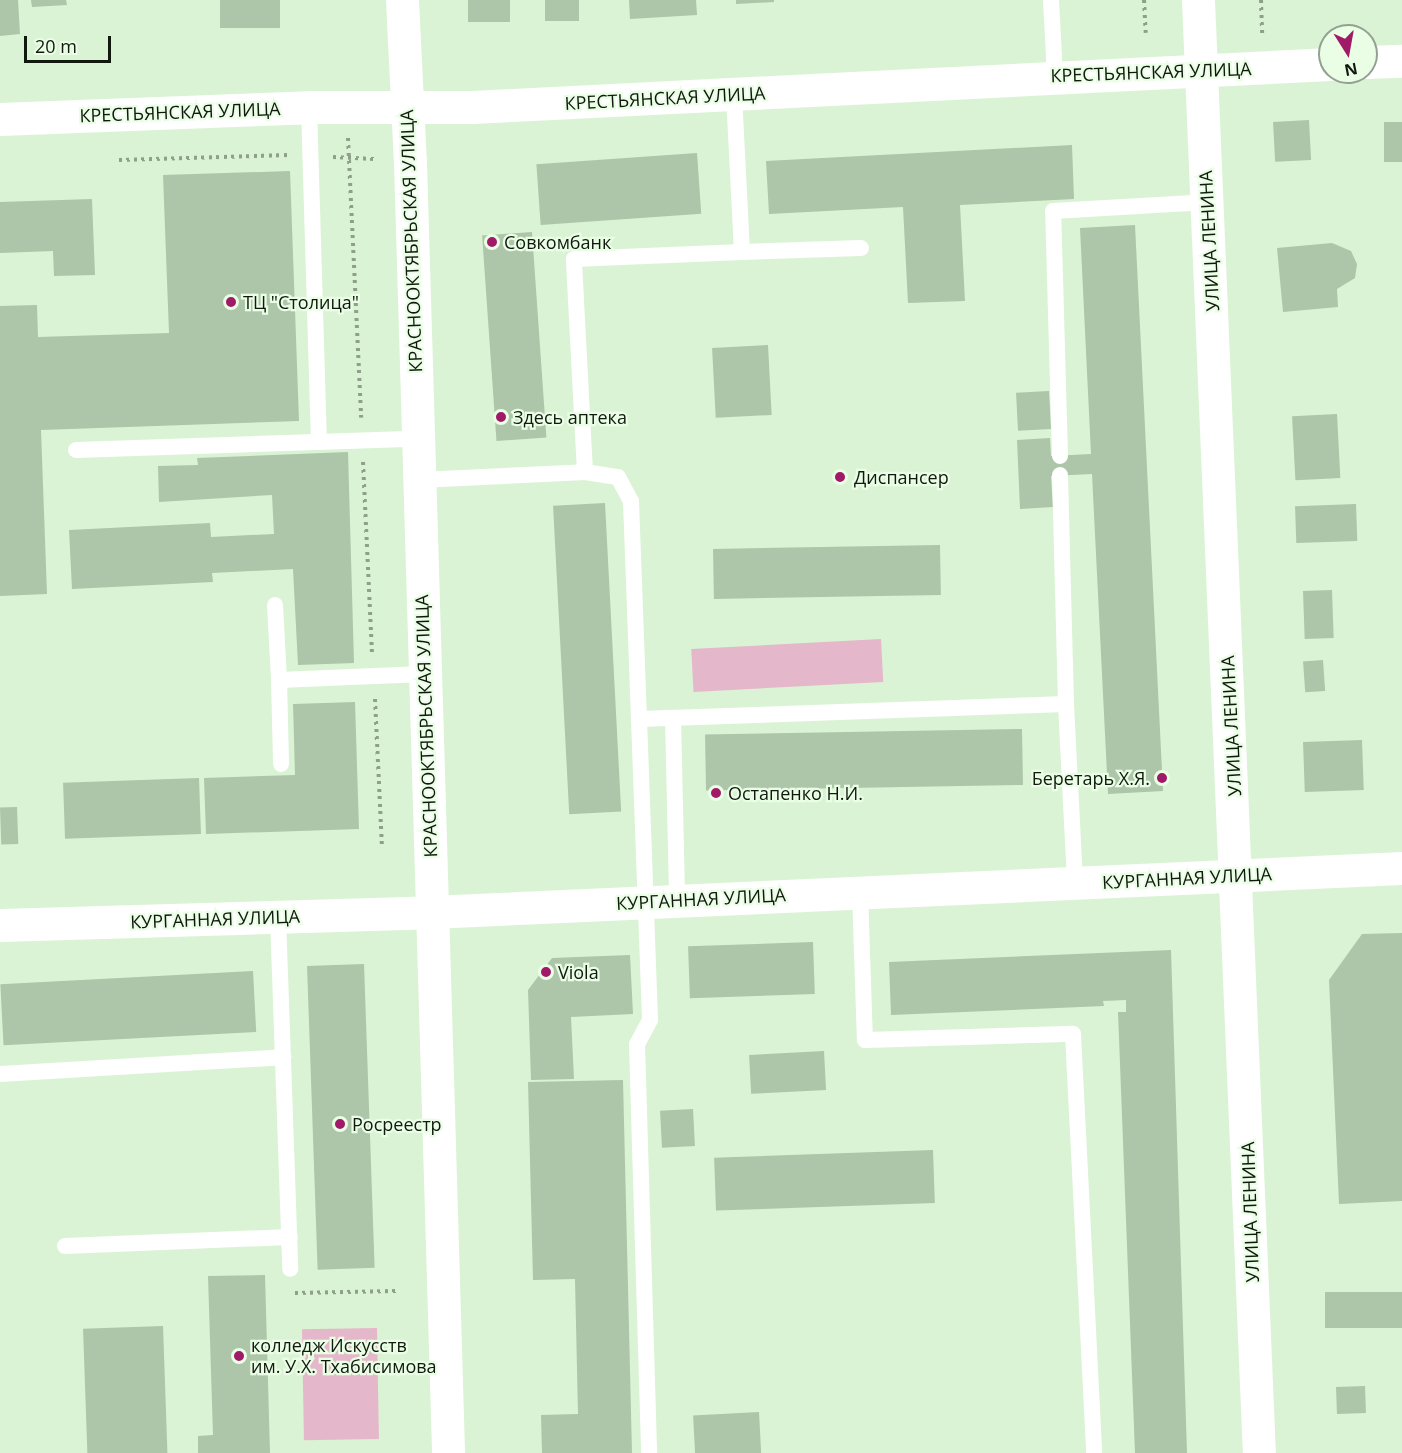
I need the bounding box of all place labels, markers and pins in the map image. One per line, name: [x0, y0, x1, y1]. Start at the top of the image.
place label: Совкомбанк: [504, 231, 611, 253]
marker: Совкомбанк: [485, 235, 499, 249]
place label: ТЦ "Столица": [243, 291, 359, 313]
marker: ТЦ "Столица": [224, 295, 238, 309]
place label: Здесь аптека: [513, 406, 627, 428]
marker: Здесь аптека: [494, 410, 508, 424]
place label: Диспансер: [854, 466, 949, 488]
marker: Диспансер: [831, 468, 849, 486]
place label: Беретарь Х.Я.: [1032, 767, 1150, 789]
marker: Беретарь Х.Я.: [1155, 771, 1169, 785]
place label: Остапенко Н.И.: [728, 782, 863, 804]
marker: Остапенко Н.И.: [709, 786, 723, 800]
place label: Viola: [558, 961, 599, 983]
marker: Viola: [539, 965, 553, 979]
place label: Росреестр: [352, 1113, 442, 1135]
marker: Росреестр: [333, 1117, 347, 1131]
place label: колледж Искусств им. У.Х. Тхабисимова: [251, 1335, 437, 1378]
marker: колледж Искусств им. У.Х. Тхабисимова: [232, 1349, 246, 1363]

